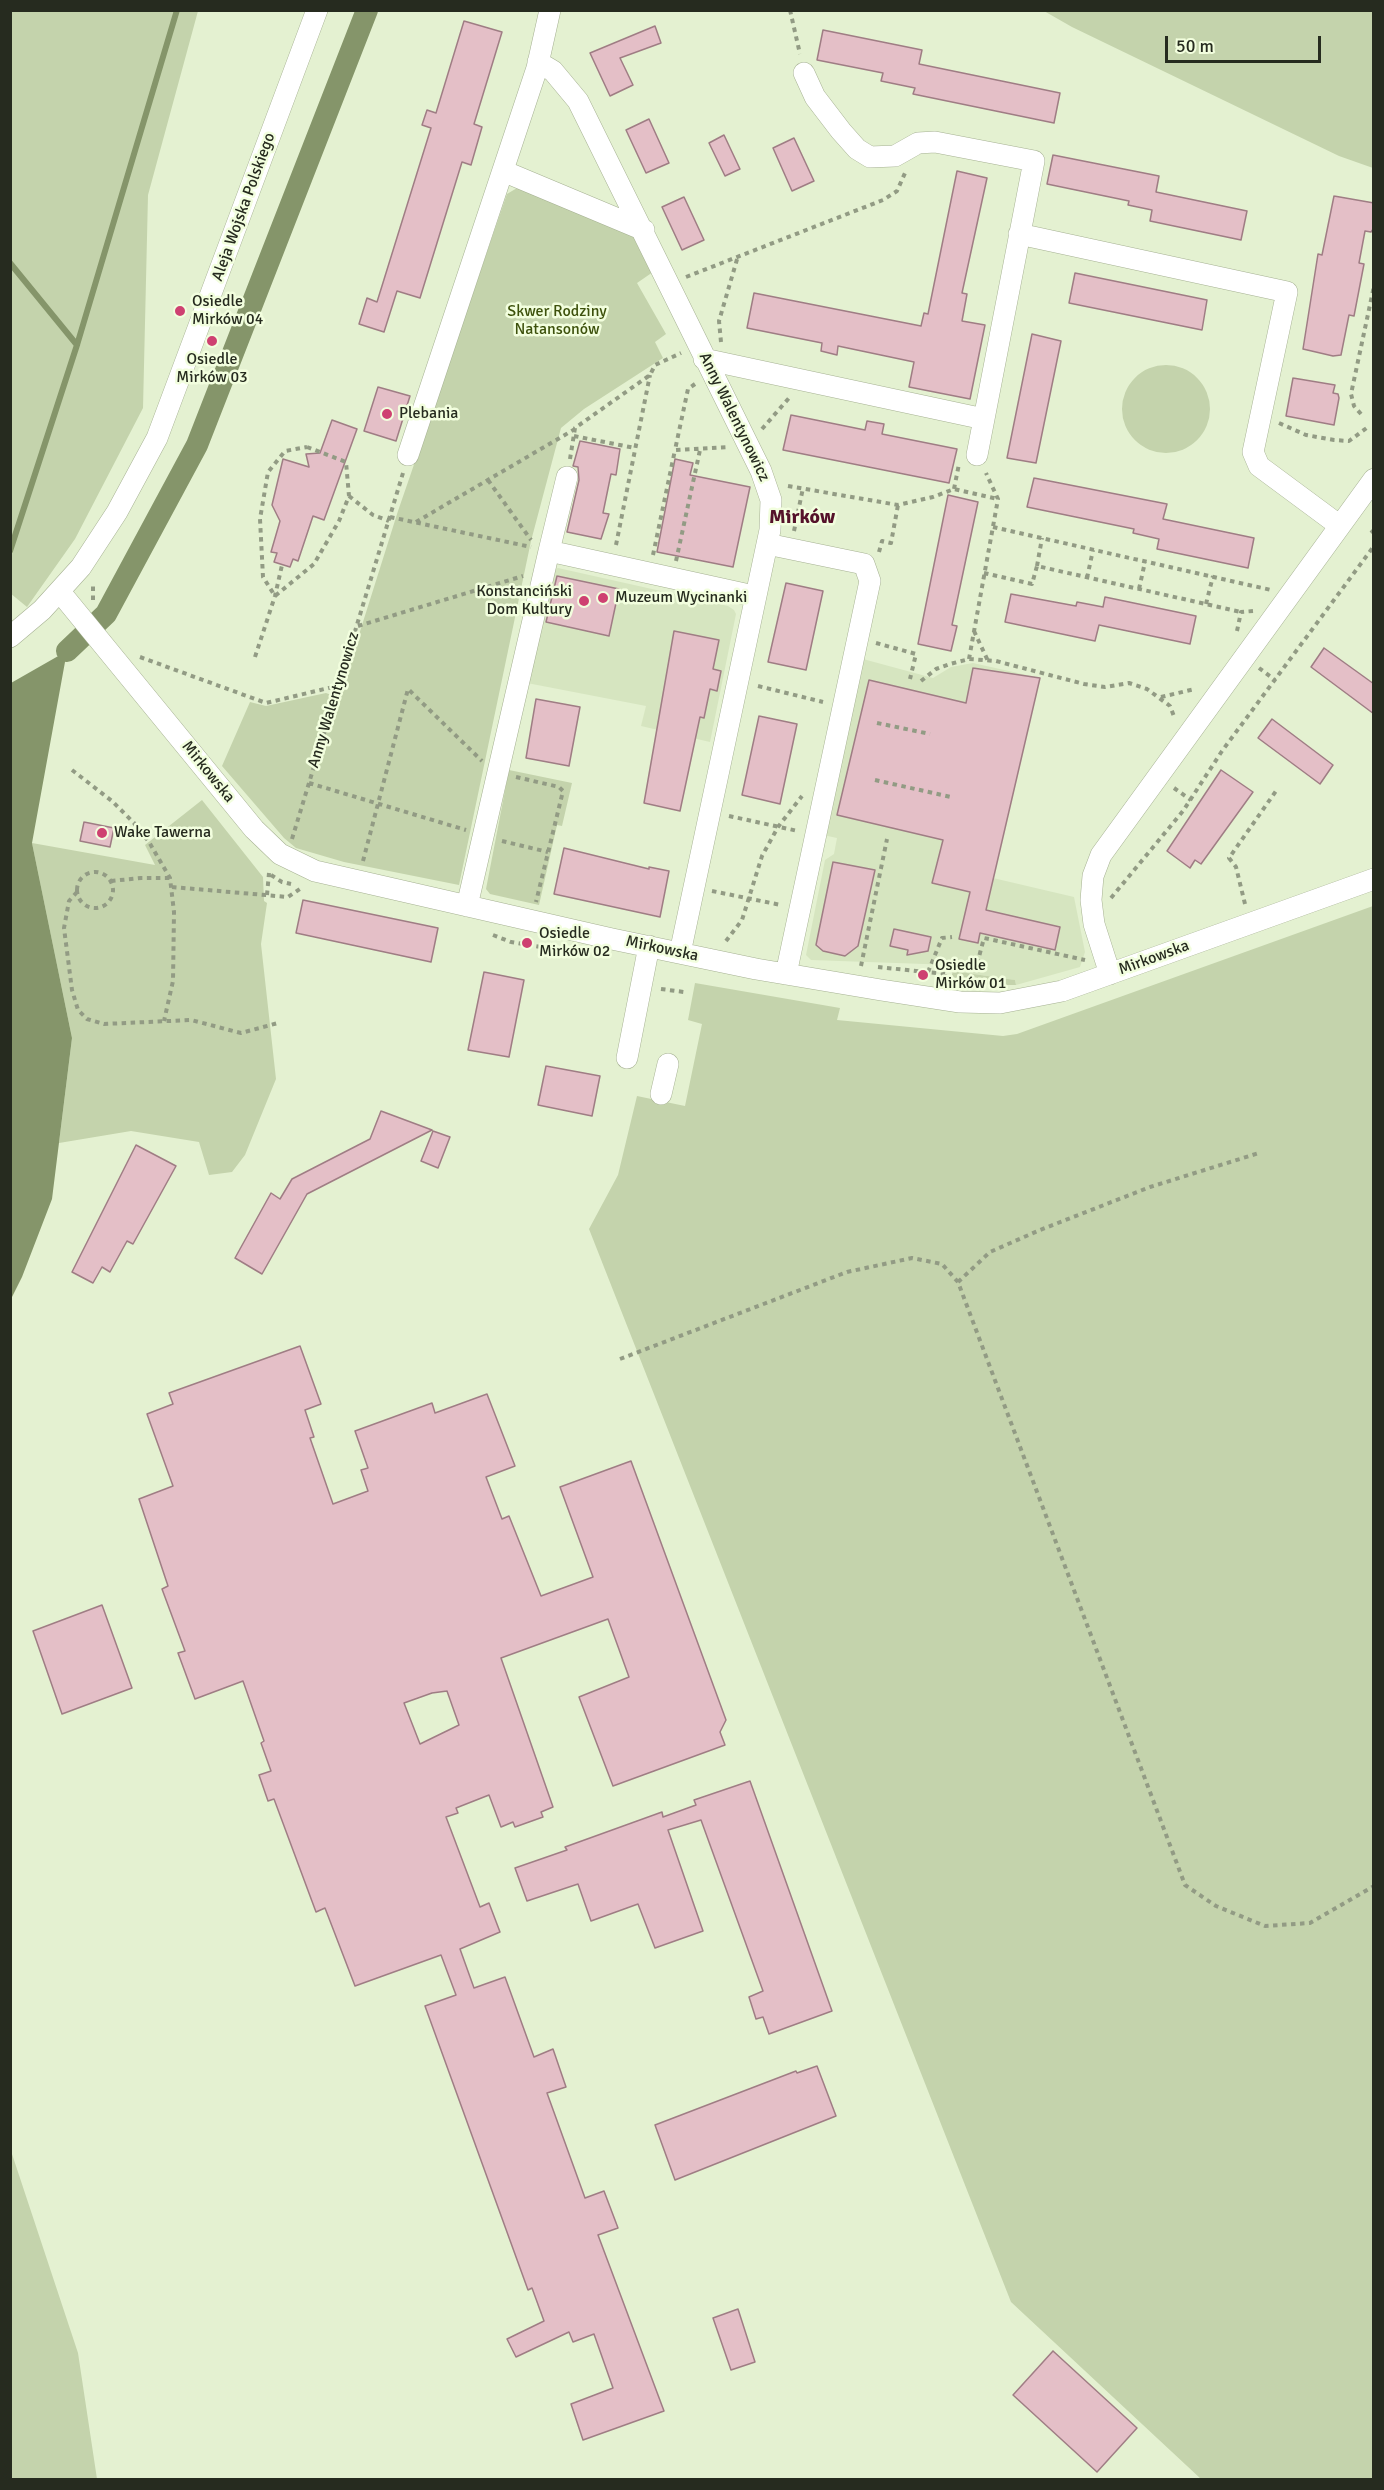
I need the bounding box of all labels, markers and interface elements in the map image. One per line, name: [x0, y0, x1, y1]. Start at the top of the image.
scale bar: [1168, 24, 1324, 62]
text: 50 m: [1176, 35, 1214, 57]
street label: Aleja Wojska Polskiego: [208, 130, 280, 284]
place label: Osiedle Mirków 04: [192, 292, 263, 330]
park label: Skwer Rodziny Natansonów: [507, 302, 607, 340]
marker: Osiedle Mirków 04: [173, 304, 187, 318]
marker: Osiedle Mirków 03: [205, 334, 219, 348]
street label: Anny Walentynowicz: [694, 349, 774, 485]
place label: Osiedle Mirków 03: [176, 350, 248, 388]
place label: Plebania: [399, 404, 458, 424]
marker: Plebania: [380, 407, 394, 421]
district label: Mirków: [769, 506, 835, 530]
place label: Konstanciński Dom Kultury: [476, 582, 572, 620]
place label: Muzeum Wycinanki: [615, 588, 747, 608]
marker: Muzeum Wycinanki: [596, 591, 610, 605]
marker: Konstanciński Dom Kultury: [577, 594, 591, 608]
street label: Anny Walentynowicz: [304, 630, 364, 770]
street label: Mirkowska: [177, 737, 239, 807]
place label: Wake Tawerna: [114, 823, 211, 843]
marker: Wake Tawerna: [95, 826, 109, 840]
place label: Osiedle Mirków 02: [539, 924, 610, 962]
street label: Mirkowska: [624, 932, 700, 966]
marker: Osiedle Mirków 02: [520, 936, 534, 950]
street label: Mirkowska: [1116, 936, 1192, 980]
place label: Osiedle Mirków 01: [935, 956, 1006, 994]
marker: Osiedle Mirków 01: [916, 968, 930, 982]

